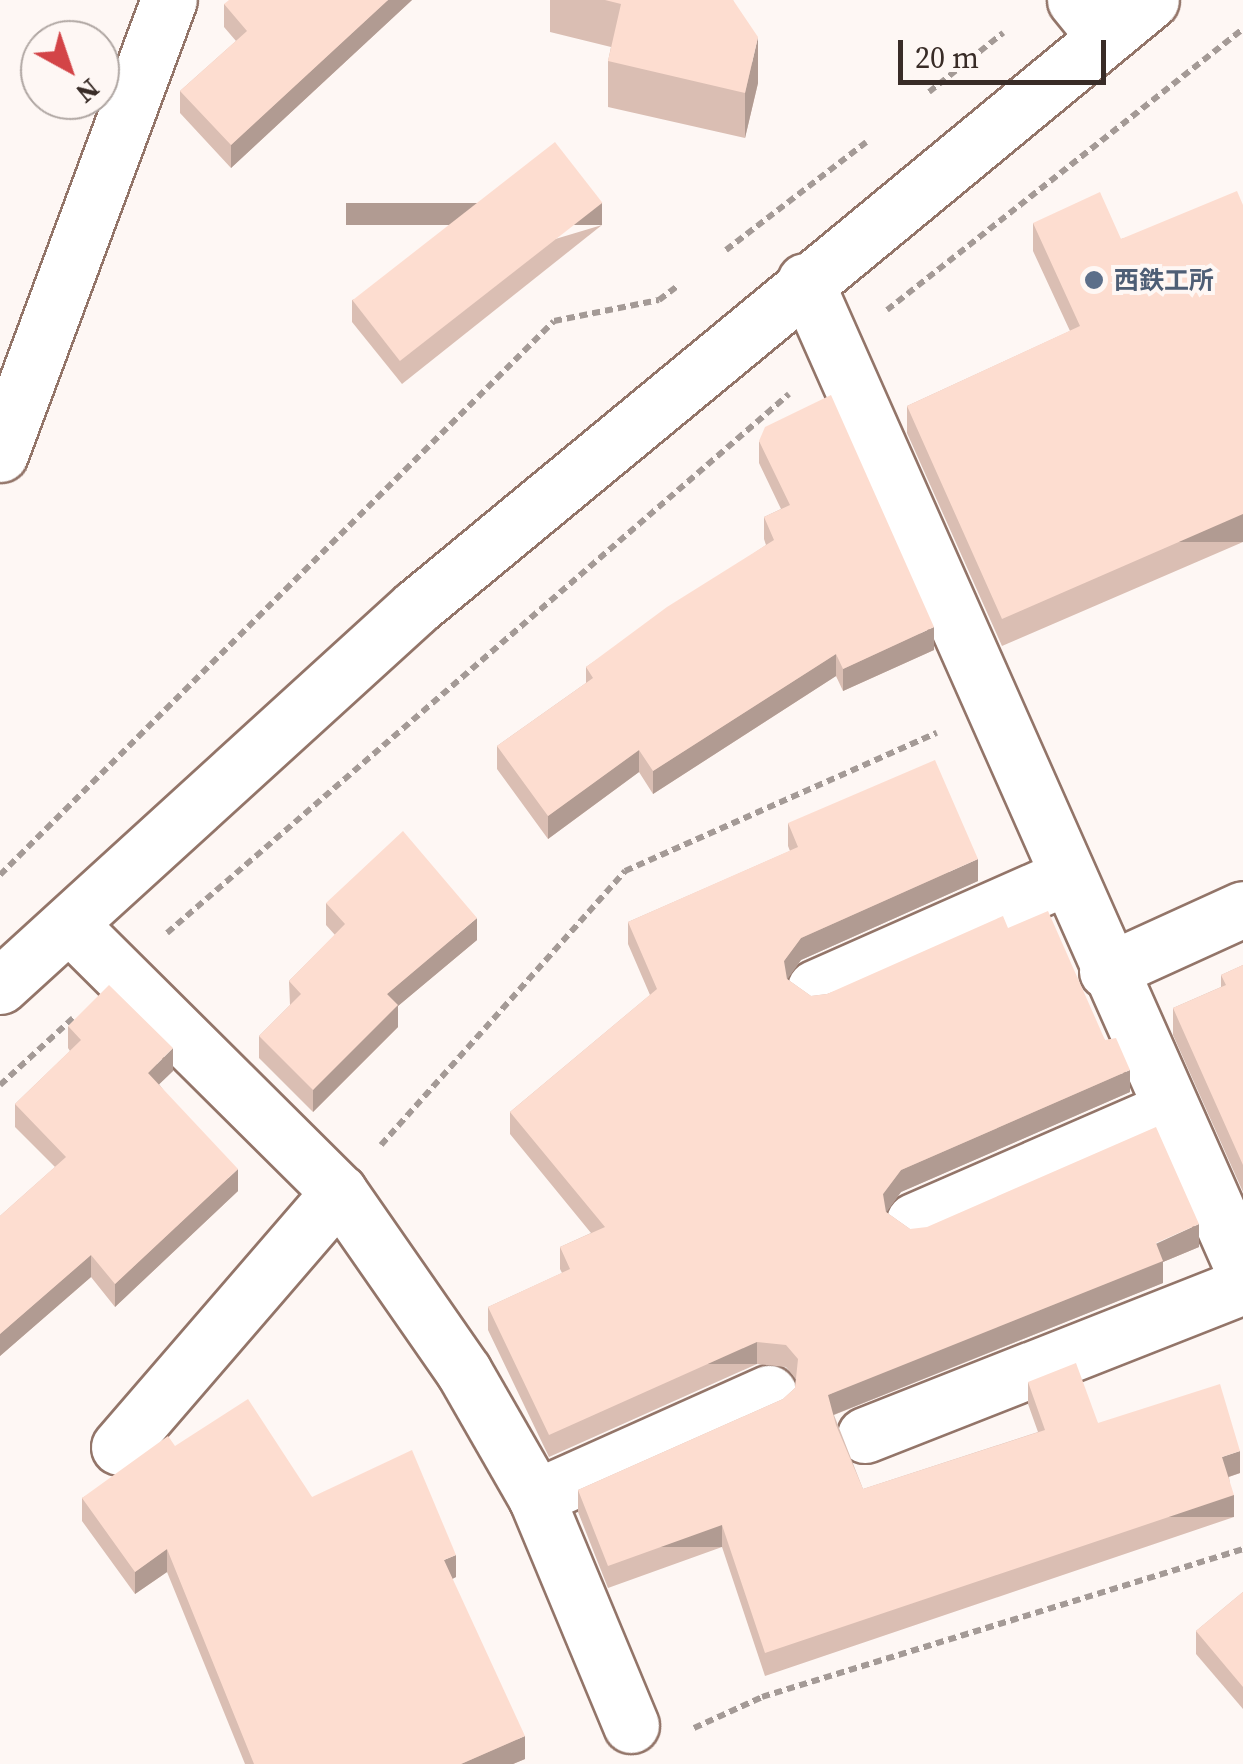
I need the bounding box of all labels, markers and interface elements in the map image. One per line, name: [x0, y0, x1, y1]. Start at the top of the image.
north arrow: [20, 20, 120, 120]
scale bar: [903, 20, 1110, 82]
text: 20 m: [915, 37, 979, 78]
text: N: [68, 70, 108, 113]
place label: 西鉄工所: [1114, 265, 1214, 295]
marker: 西鉄工所: [1083, 269, 1105, 291]

